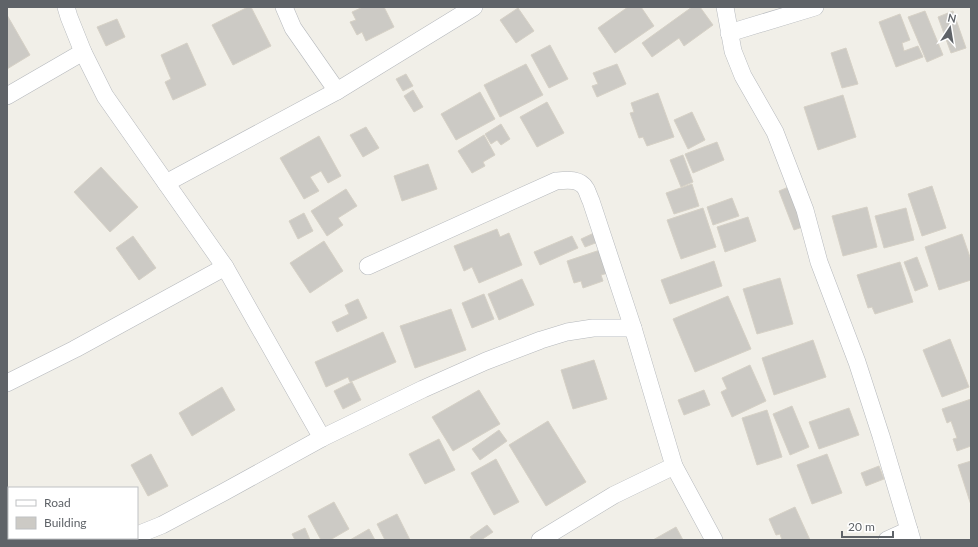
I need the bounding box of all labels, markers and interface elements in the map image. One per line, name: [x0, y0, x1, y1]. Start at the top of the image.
north arrow: [930, 8, 970, 48]
text: N: [947, 10, 958, 25]
legend: [8, 487, 138, 539]
text: Road: [44, 495, 71, 510]
scale bar: [842, 513, 893, 539]
text: Building: [44, 515, 87, 530]
text: 20 m: [848, 519, 875, 534]

